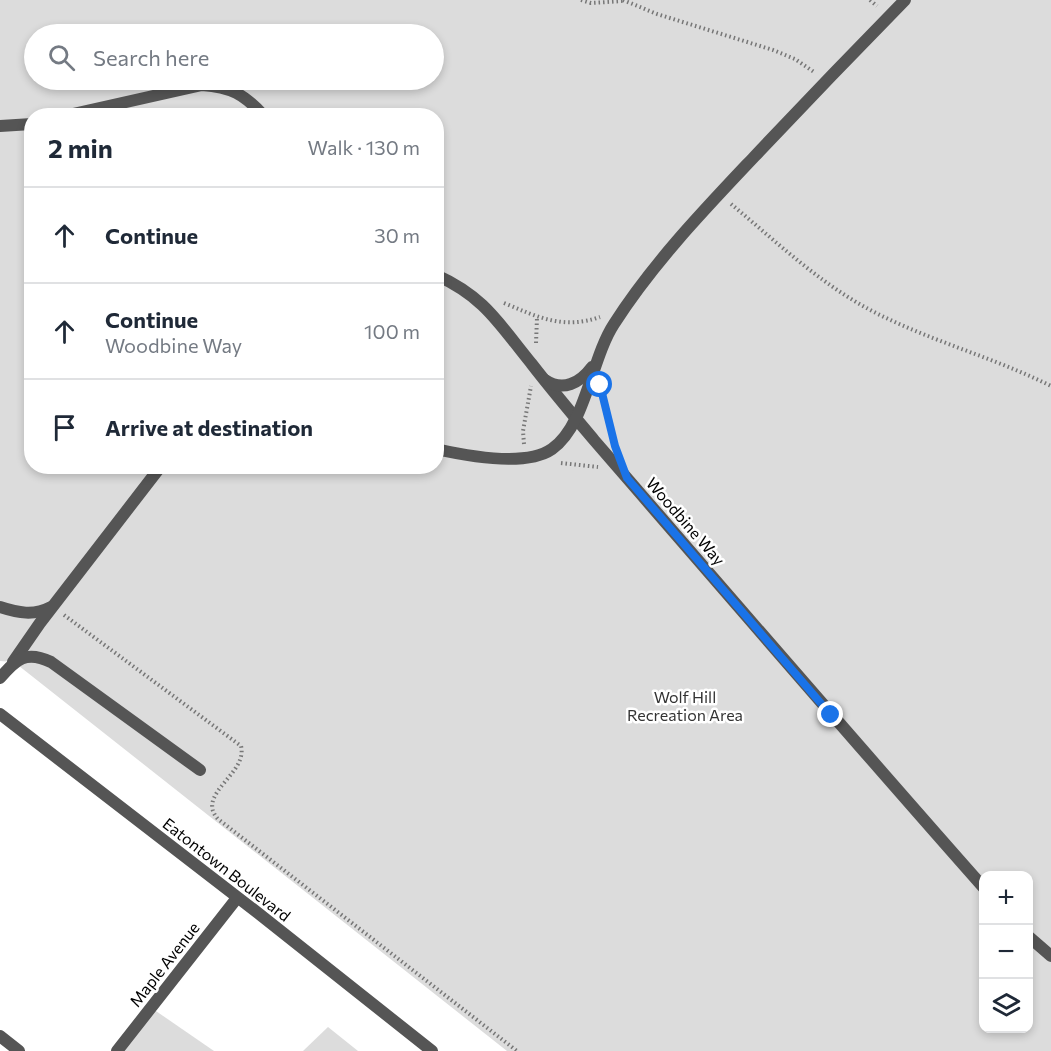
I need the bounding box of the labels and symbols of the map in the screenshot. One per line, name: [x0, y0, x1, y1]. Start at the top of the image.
route start: [586, 371, 612, 397]
street label: Woodbine Way: [643, 473, 729, 569]
park label: Wolf Hill Recreation Area: [627, 687, 743, 724]
route end: [817, 701, 843, 727]
street label: Eatontown Boulevard: [159, 813, 295, 925]
street label: Maple Avenue: [125, 918, 203, 1010]

